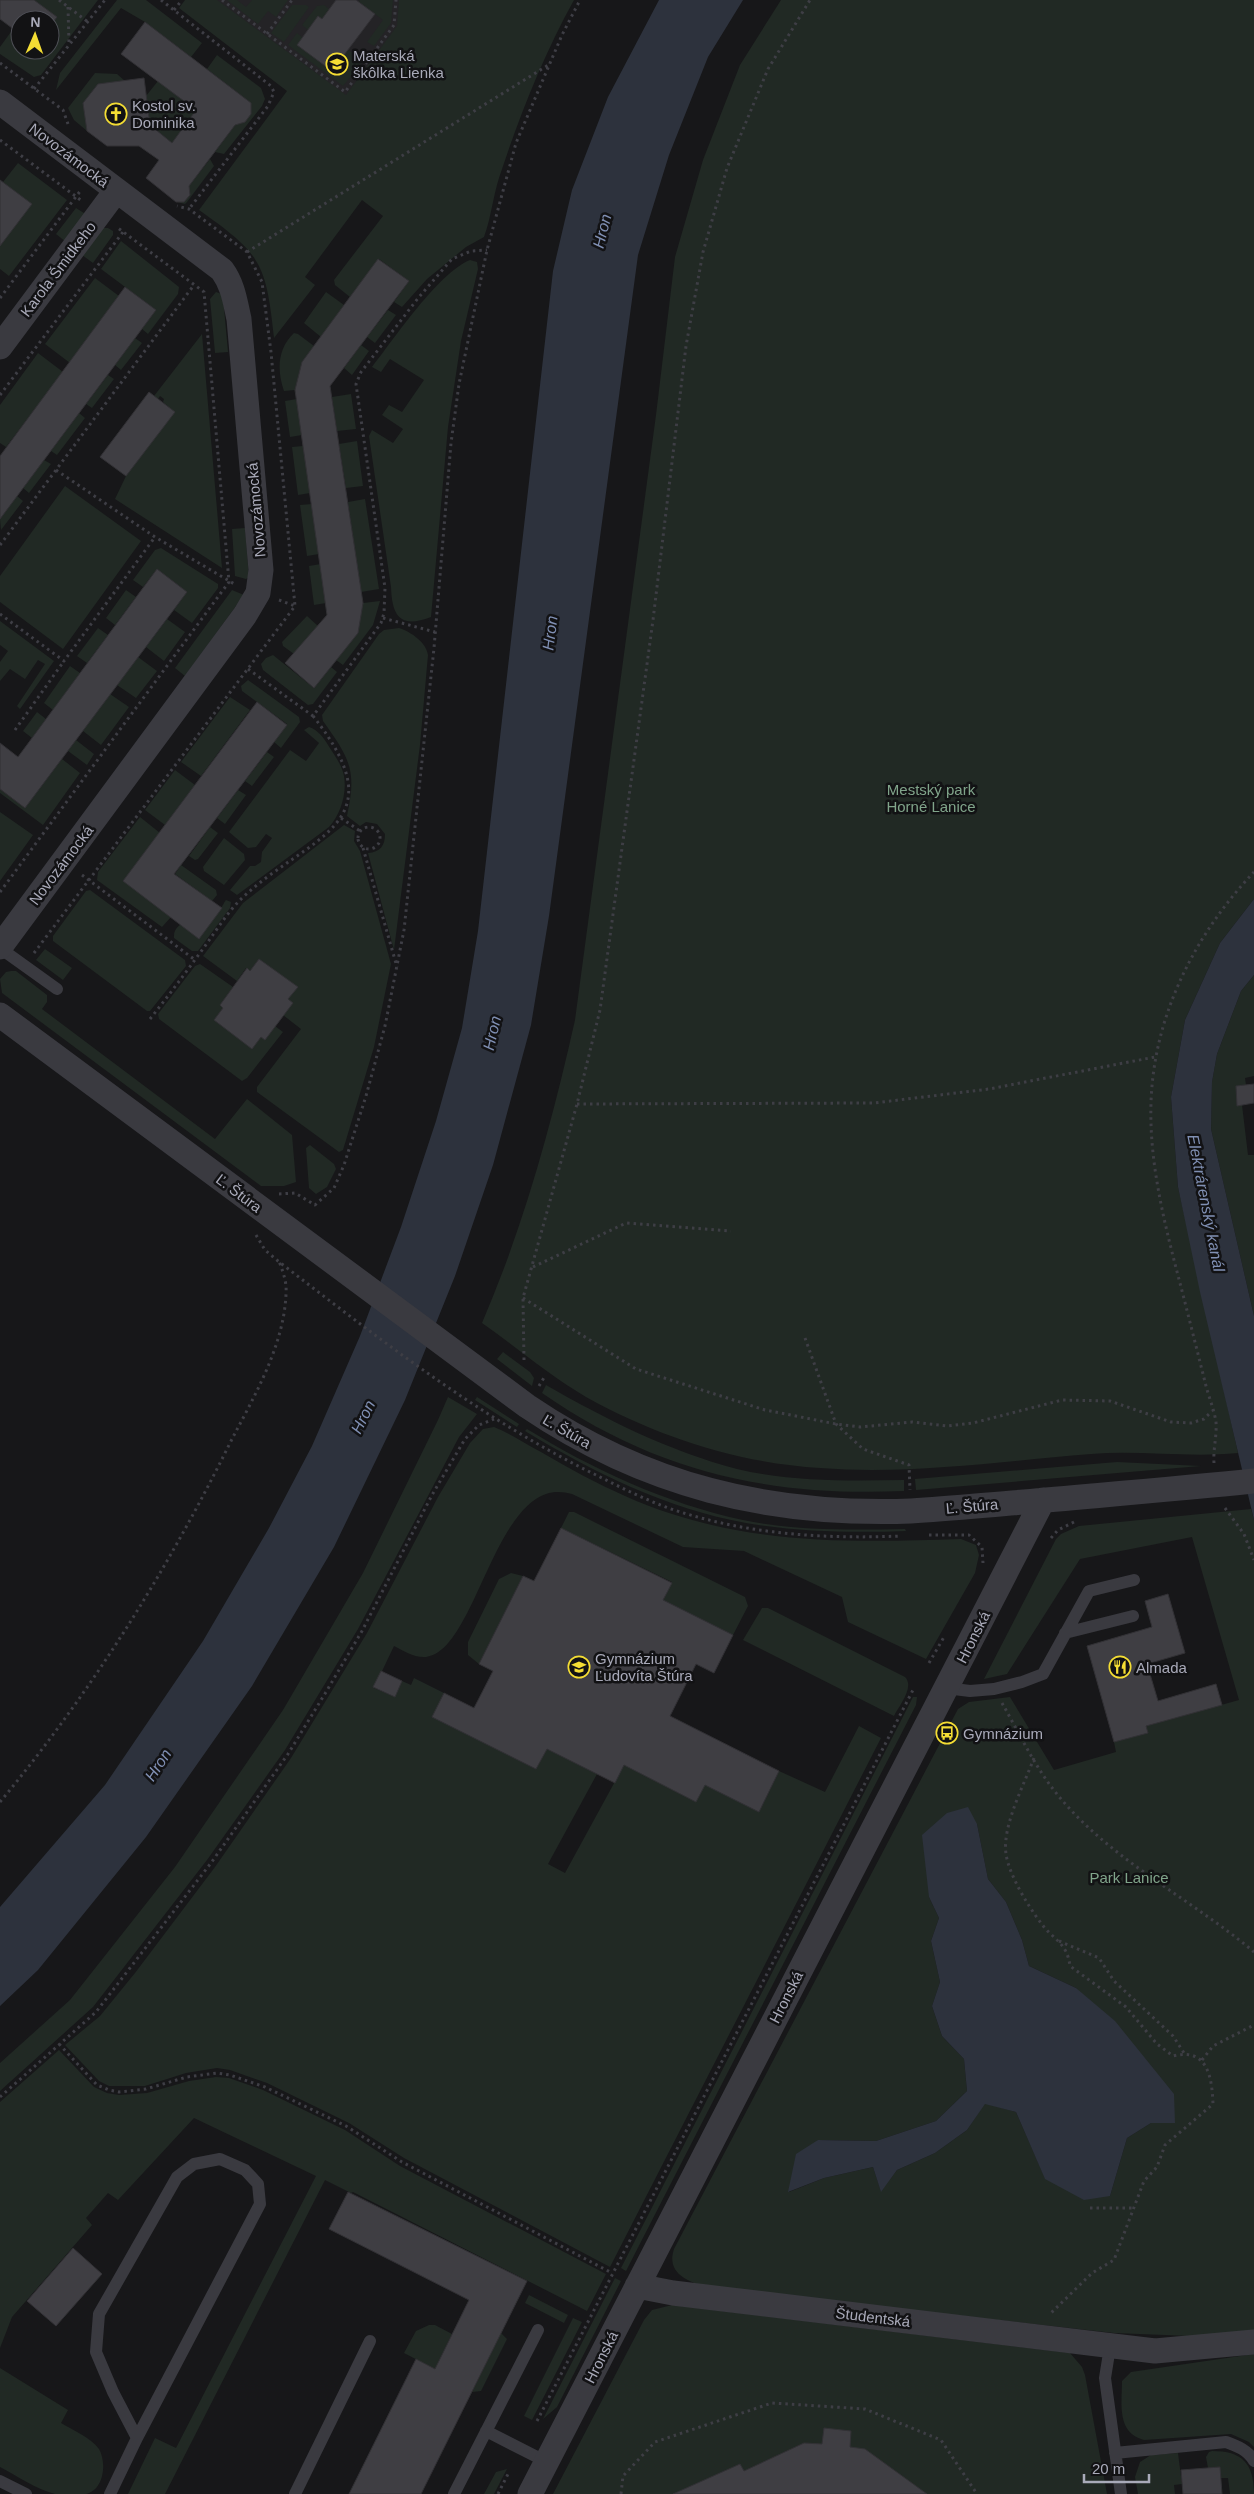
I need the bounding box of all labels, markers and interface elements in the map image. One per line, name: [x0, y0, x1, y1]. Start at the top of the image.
north arrow: [10, 10, 60, 60]
text: N: [30, 14, 41, 30]
place label: Materská škôlka Lienka: [353, 47, 445, 81]
school or university icon: Materská škôlka Lienka: [325, 52, 349, 76]
place label: Kostol sv. Dominika: [132, 97, 196, 131]
church icon: Kostol sv. Dominika: [104, 102, 128, 126]
street label: Novozámocká: [26, 120, 113, 191]
water label: Hron: [590, 212, 614, 250]
street label: Karola Šmidkeho: [17, 218, 99, 320]
street label: Novozámocká: [243, 461, 269, 558]
water label: Hron: [539, 615, 561, 651]
park label: Mestský park Horné Lanice: [886, 781, 976, 815]
street label: Novozámocká: [26, 821, 97, 908]
water label: Hron: [480, 1014, 504, 1052]
water label: Elektrárenský kanál: [1184, 1133, 1228, 1274]
street label: Ľ. Štúra: [213, 1170, 266, 1216]
water label: Hron: [348, 1398, 378, 1436]
street label: Ľ. Štúra: [540, 1411, 595, 1452]
street label: Ľ. Štúra: [945, 1495, 1000, 1517]
street label: Hronská: [953, 1608, 994, 1666]
place label: Gymnázium Ľudovíta Štúra: [595, 1650, 693, 1684]
school or university icon: Gymnázium Ľudovíta Štúra: [567, 1655, 591, 1679]
restaurant icon: Almada: [1108, 1655, 1132, 1679]
place label: Almada: [1136, 1659, 1188, 1676]
bus stop icon: Gymnázium: [935, 1721, 959, 1745]
place label: Gymnázium: [963, 1725, 1043, 1742]
water label: Hron: [141, 1746, 175, 1784]
park label: Park Lanice: [1089, 1869, 1169, 1886]
street label: Hronská: [766, 1968, 807, 2026]
street label: Študentská: [835, 2304, 912, 2330]
street label: Hronská: [581, 2328, 622, 2386]
scale bar: [1084, 2452, 1149, 2484]
text: 20 m: [1092, 2460, 1125, 2477]

